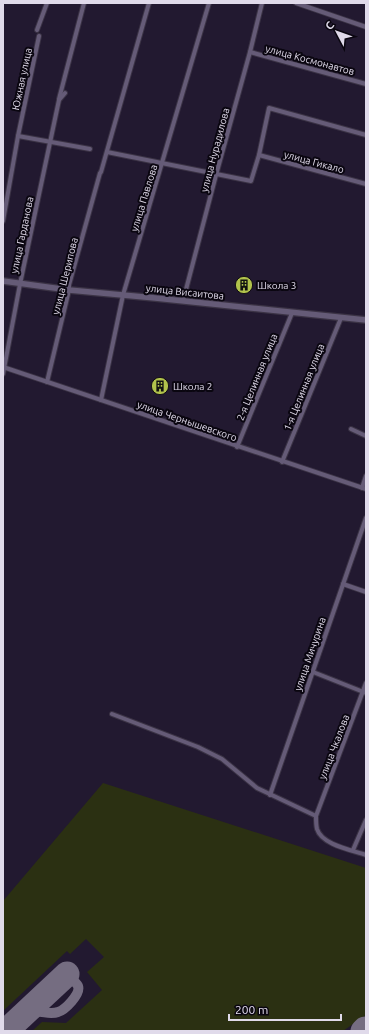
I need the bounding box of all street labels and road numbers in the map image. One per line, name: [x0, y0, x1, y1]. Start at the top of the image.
street label: улица Космонавтов: [264, 43, 356, 77]
street label: Южная улица: [10, 47, 34, 111]
street label: улица Нурадилова: [198, 107, 232, 193]
street label: улица Гикало: [283, 149, 345, 175]
street label: улица Павлова: [129, 163, 159, 233]
street label: улица Гарданова: [8, 196, 36, 274]
street label: улица Шерипова: [50, 236, 80, 316]
street label: улица Висаитова: [145, 282, 225, 302]
street label: 2-я Целинная улица: [235, 332, 279, 422]
street label: 1-я Целинная улица: [282, 342, 326, 432]
street label: улица Чернышевского: [136, 399, 239, 443]
street label: улица Мичурина: [292, 616, 328, 692]
street label: улица Чкалова: [317, 713, 351, 781]

